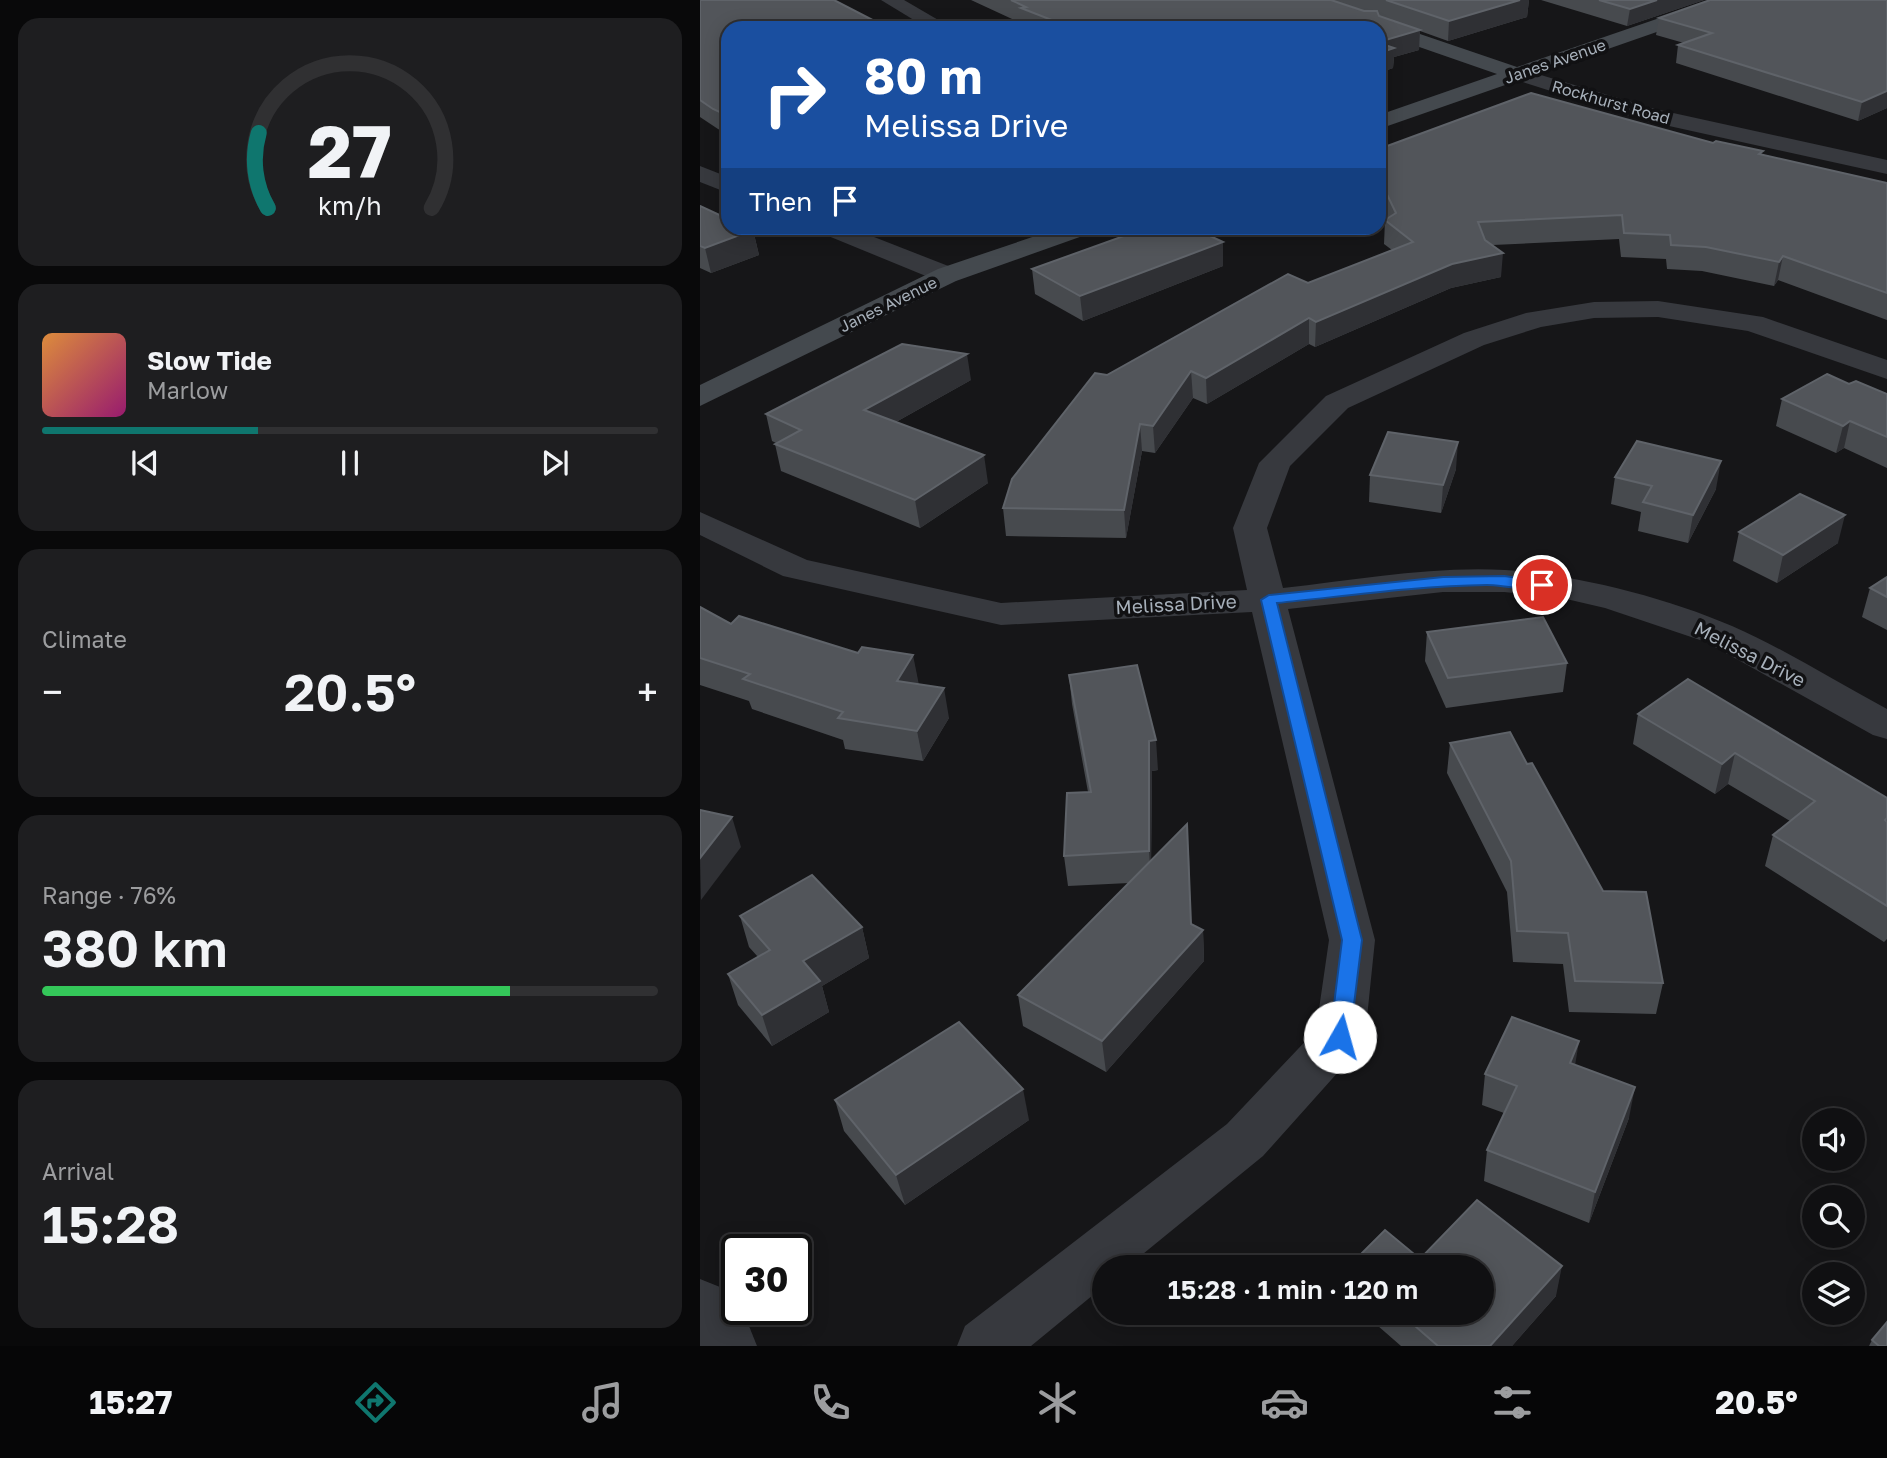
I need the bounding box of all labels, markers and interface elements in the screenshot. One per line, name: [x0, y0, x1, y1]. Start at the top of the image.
street label: Janes Avenue: [1502, 34, 1608, 88]
text: 80 m: [864, 46, 982, 105]
icon: right: [749, 49, 840, 140]
street label: Rockhurst Road: [1550, 76, 1672, 128]
text: Melissa Drive: [864, 106, 1068, 144]
text: 27: [308, 107, 392, 194]
icon: arrive: [826, 182, 864, 220]
text: Then: [749, 186, 812, 217]
text: km/h: [318, 190, 382, 221]
street label: Janes Avenue: [836, 272, 940, 336]
text: Slow Tide: [147, 345, 272, 376]
text: Marlow: [147, 376, 228, 404]
icon: previous: [126, 444, 164, 482]
icon: pause: [331, 444, 369, 482]
icon: next: [536, 444, 574, 482]
pin: [1512, 555, 1572, 615]
icon: arrive: [1523, 566, 1561, 604]
street label: Melissa Drive: [1115, 589, 1237, 618]
street label: Melissa Drive: [1691, 616, 1809, 691]
text: Climate: [42, 625, 127, 653]
text: 20.5°: [284, 660, 416, 722]
text: −: [42, 669, 63, 714]
text: +: [637, 669, 658, 714]
text: Range · 76%: [42, 881, 176, 909]
text: 380 km: [42, 916, 228, 978]
position arrow: [1303, 1000, 1377, 1074]
map controls: [1802, 1108, 1865, 1325]
button: sound: [1802, 1108, 1865, 1171]
text: Arrival: [42, 1157, 114, 1185]
button: search: [1802, 1185, 1865, 1248]
text: 15:28: [42, 1192, 179, 1254]
speed limit sign: 30: [721, 1234, 812, 1325]
button: layers: [1802, 1262, 1865, 1325]
text: 15:28 · 1 min · 120 m: [1168, 1274, 1418, 1305]
icon: directions: [351, 1378, 400, 1427]
icon: music: [578, 1378, 627, 1427]
icon: phone: [806, 1378, 855, 1427]
icon: climate: [1033, 1378, 1082, 1427]
icon: car: [1260, 1378, 1309, 1427]
icon: filters: [1488, 1378, 1537, 1427]
text: 15:27: [89, 1383, 172, 1421]
text: 20.5°: [1715, 1383, 1798, 1421]

